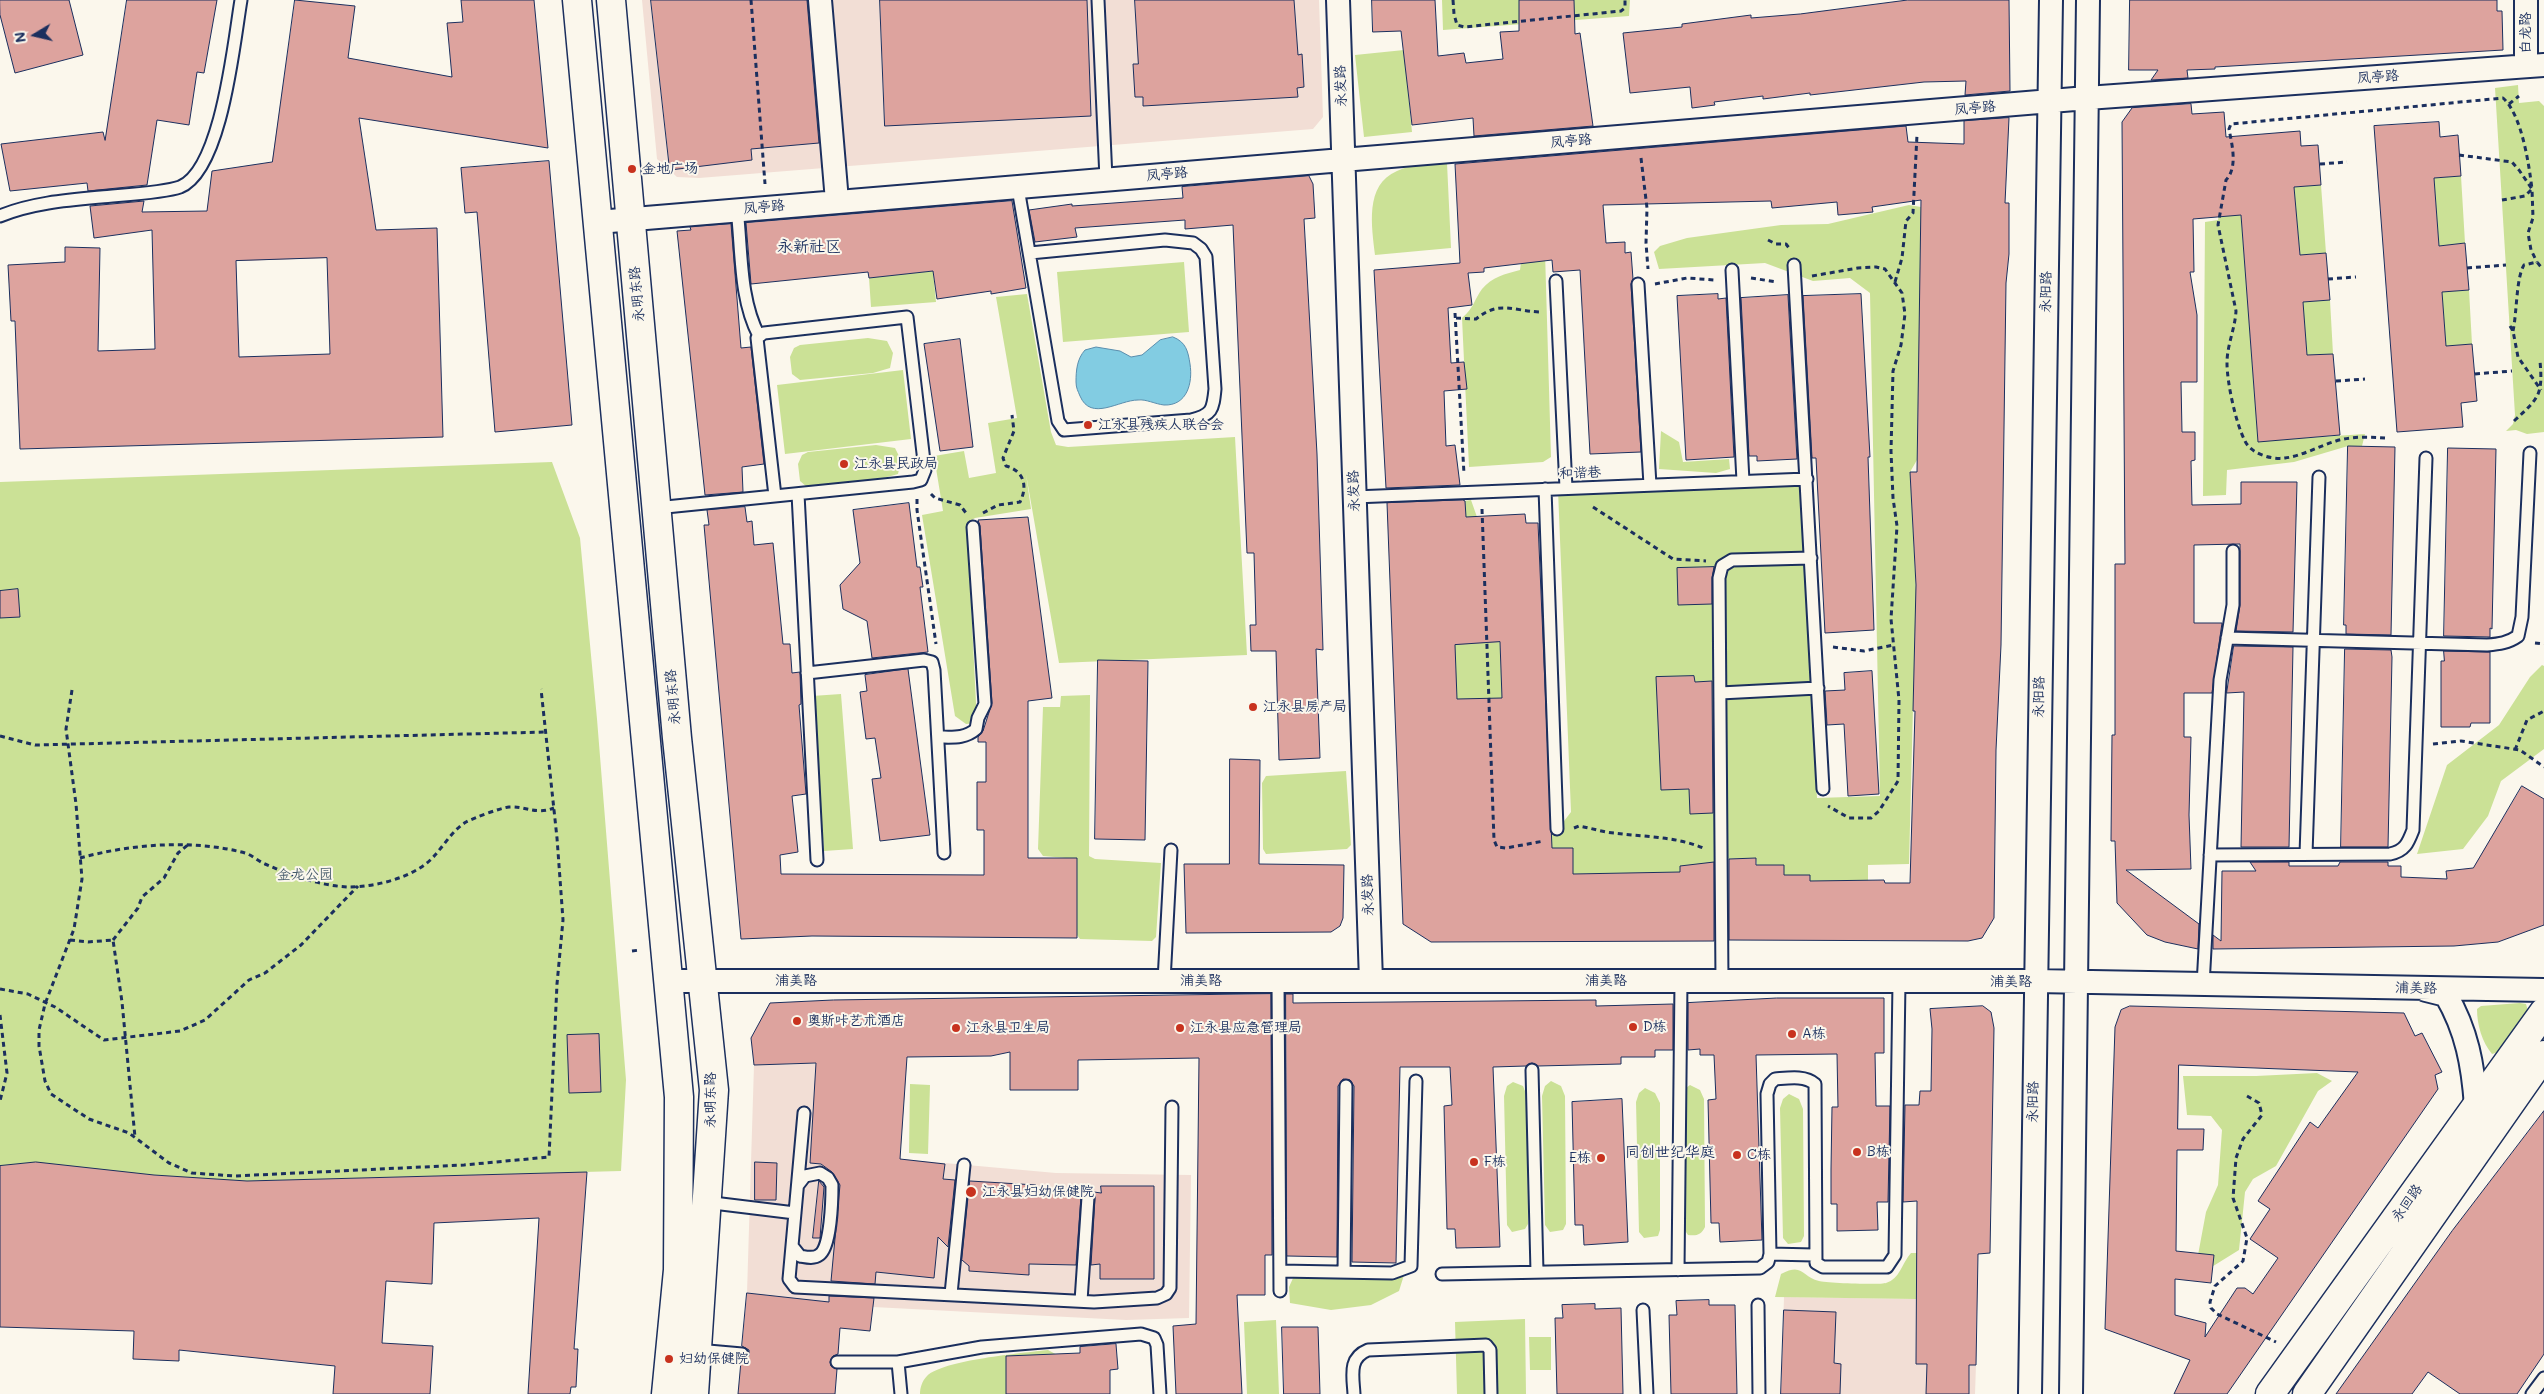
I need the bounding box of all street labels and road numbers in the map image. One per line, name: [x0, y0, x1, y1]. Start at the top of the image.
street label: 白龙路: [2518, 12, 2534, 54]
street label: 永发路: [1332, 65, 1350, 107]
street label: 凤亭路: [2356, 67, 2400, 87]
street label: 凤亭路: [1953, 98, 1997, 118]
street label: 凤亭路: [1549, 131, 1593, 151]
street label: 凤亭路: [1145, 164, 1189, 184]
street label: 凤亭路: [742, 197, 786, 217]
street label: 永明东路: [626, 265, 648, 323]
street label: 永阳路: [2037, 271, 2055, 313]
street label: 和谐巷: [1559, 464, 1601, 482]
street label: 永发路: [1345, 470, 1363, 512]
street label: 永明东路: [662, 668, 684, 726]
street label: 永阳路: [2030, 676, 2048, 718]
street label: 永发路: [1359, 874, 1377, 916]
street label: 浦美路: [775, 973, 817, 989]
street label: 浦美路: [1180, 973, 1222, 989]
street label: 浦美路: [1585, 973, 1627, 989]
street label: 浦美路: [1990, 974, 2032, 990]
street label: 浦美路: [2395, 979, 2437, 997]
street label: 永明东路: [703, 1072, 719, 1128]
street label: 永阳路: [2024, 1081, 2042, 1123]
street label: 永回路: [2388, 1181, 2426, 1225]

